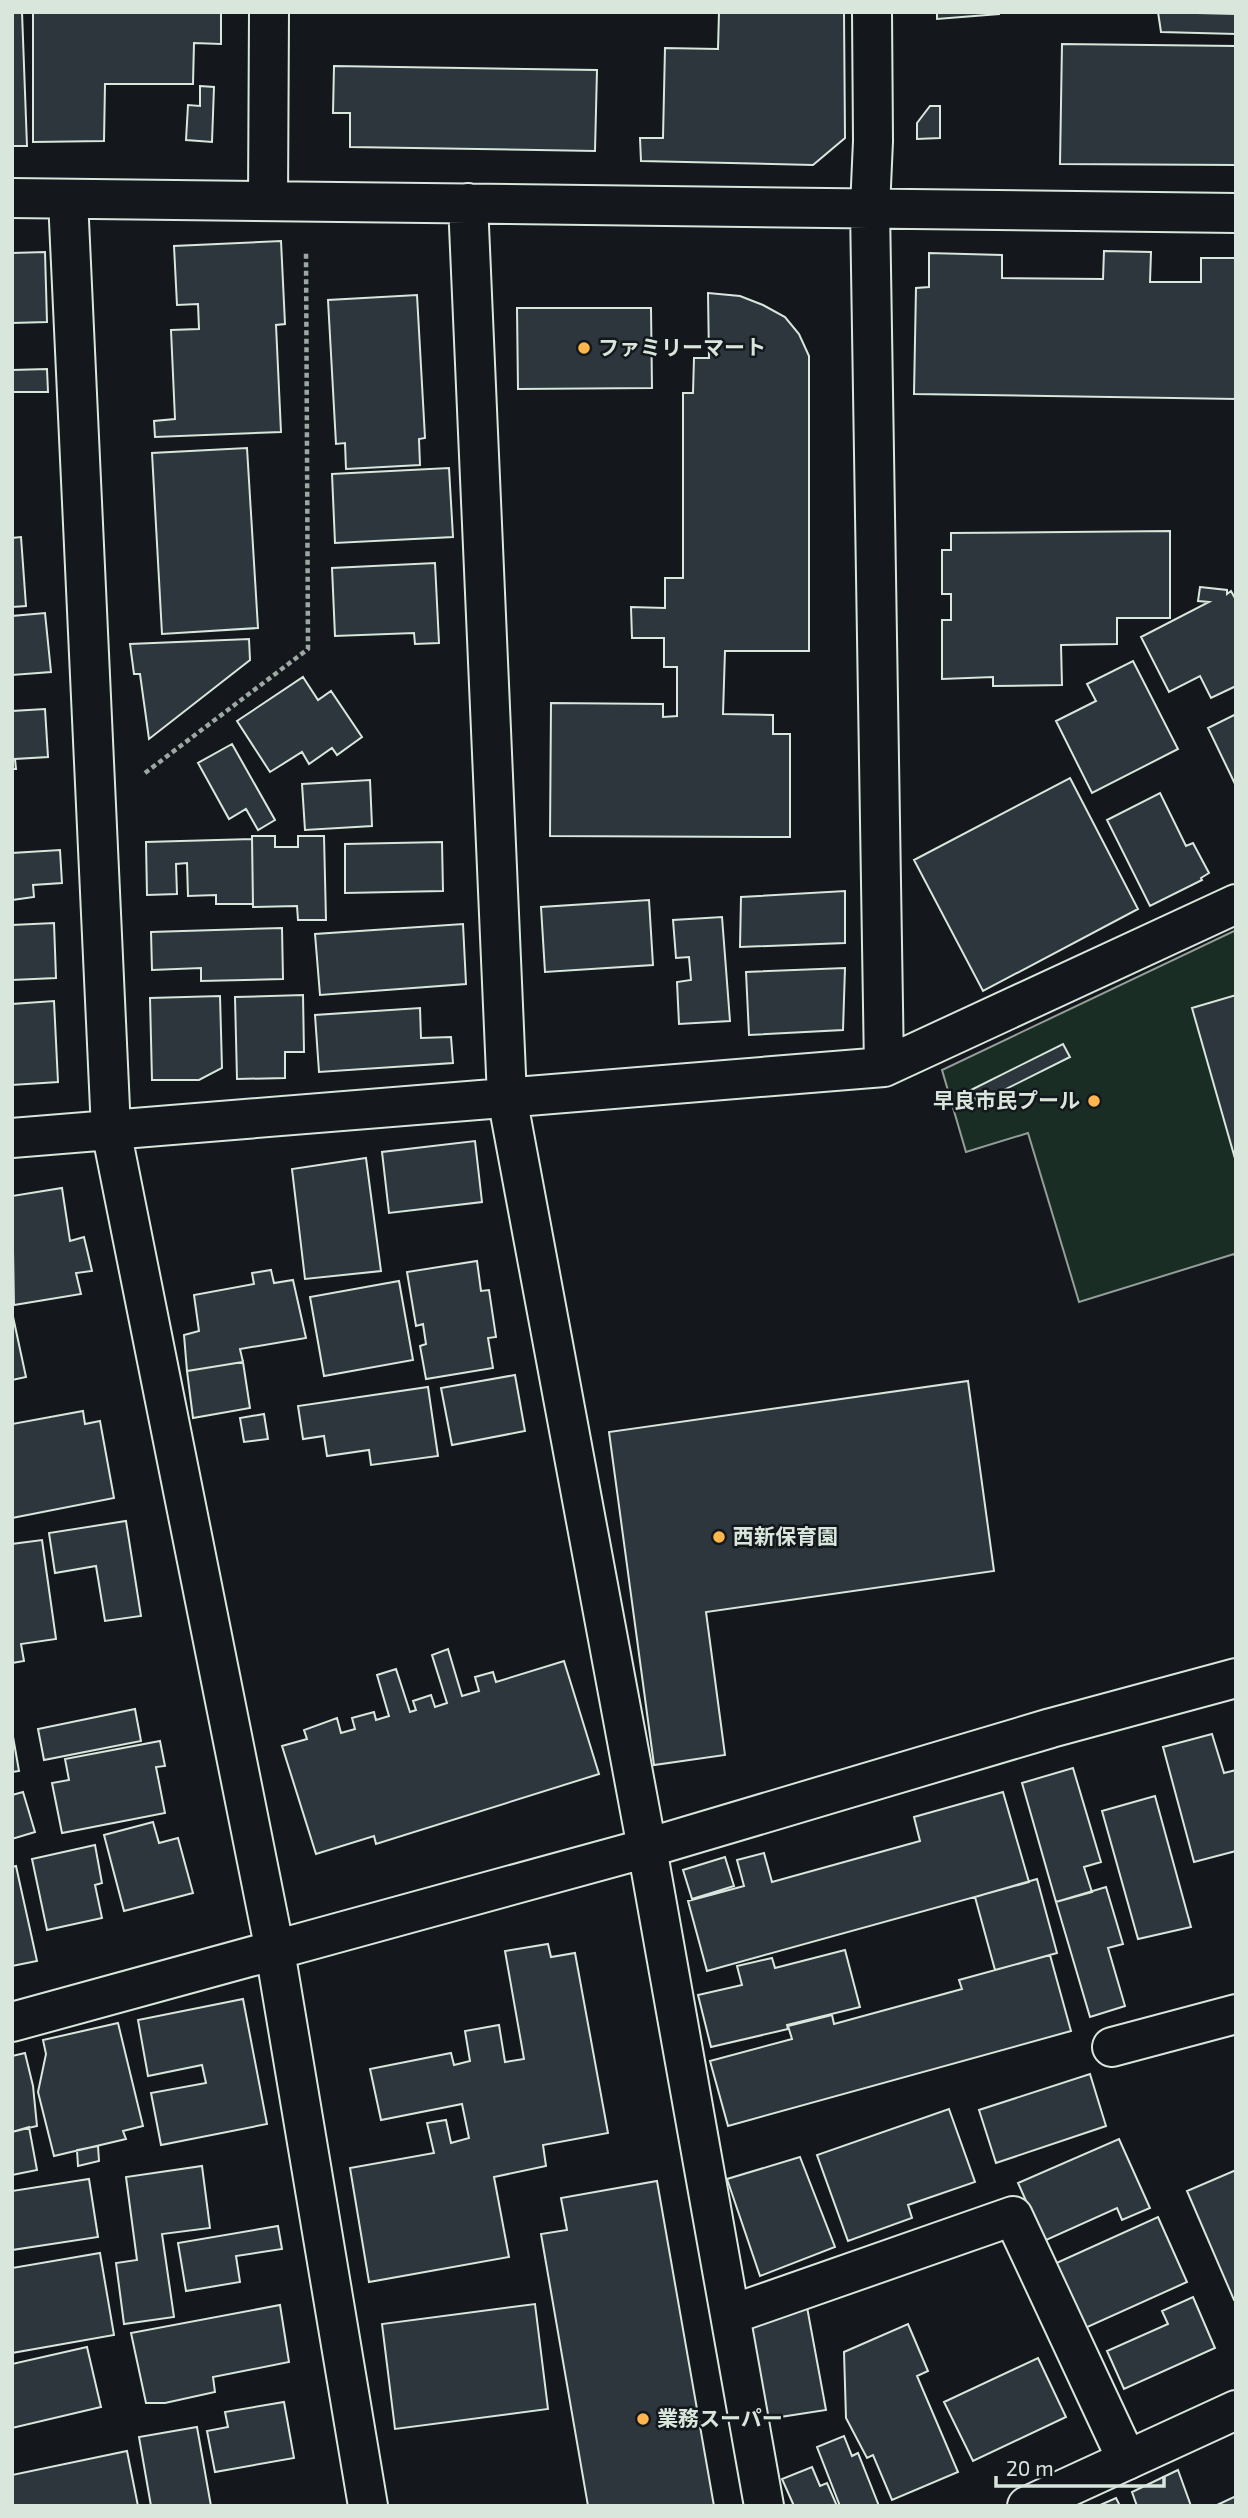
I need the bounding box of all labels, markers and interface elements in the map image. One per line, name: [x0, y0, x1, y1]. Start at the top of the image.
place label: ファミリーマート: [598, 334, 766, 359]
marker: ファミリーマート: [576, 340, 592, 356]
place label: 早良市民プール: [933, 1087, 1080, 1112]
marker: 早良市民プール: [1086, 1093, 1102, 1109]
place label: 西新保育園: [733, 1523, 838, 1548]
marker: 西新保育園: [711, 1529, 727, 1545]
place label: 業務スーパー: [657, 2405, 783, 2430]
marker: 業務スーパー: [635, 2411, 651, 2427]
scale bar: [996, 2444, 1164, 2488]
text: 20 m: [1006, 2455, 1054, 2480]

